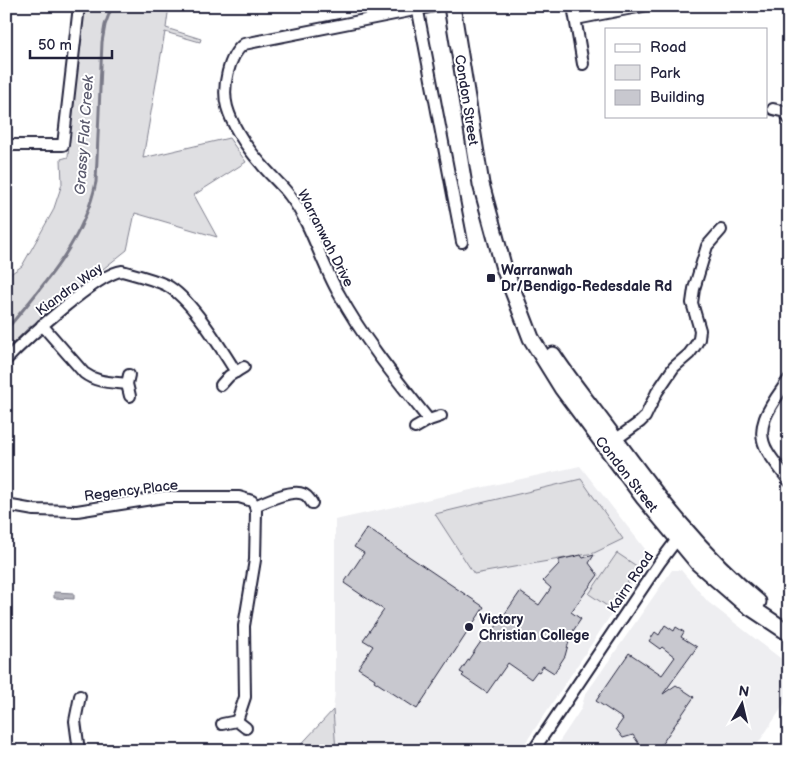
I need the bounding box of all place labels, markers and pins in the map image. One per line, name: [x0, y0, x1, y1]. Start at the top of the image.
place label: Warranwah Dr/Bendigo-Redesdale Rd: [501, 262, 672, 295]
marker: Warranwah Dr/Bendigo-Redesdale Rd: [485, 272, 497, 284]
place label: Victory Christian College: [479, 611, 589, 644]
marker: Victory Christian College: [463, 621, 475, 633]

